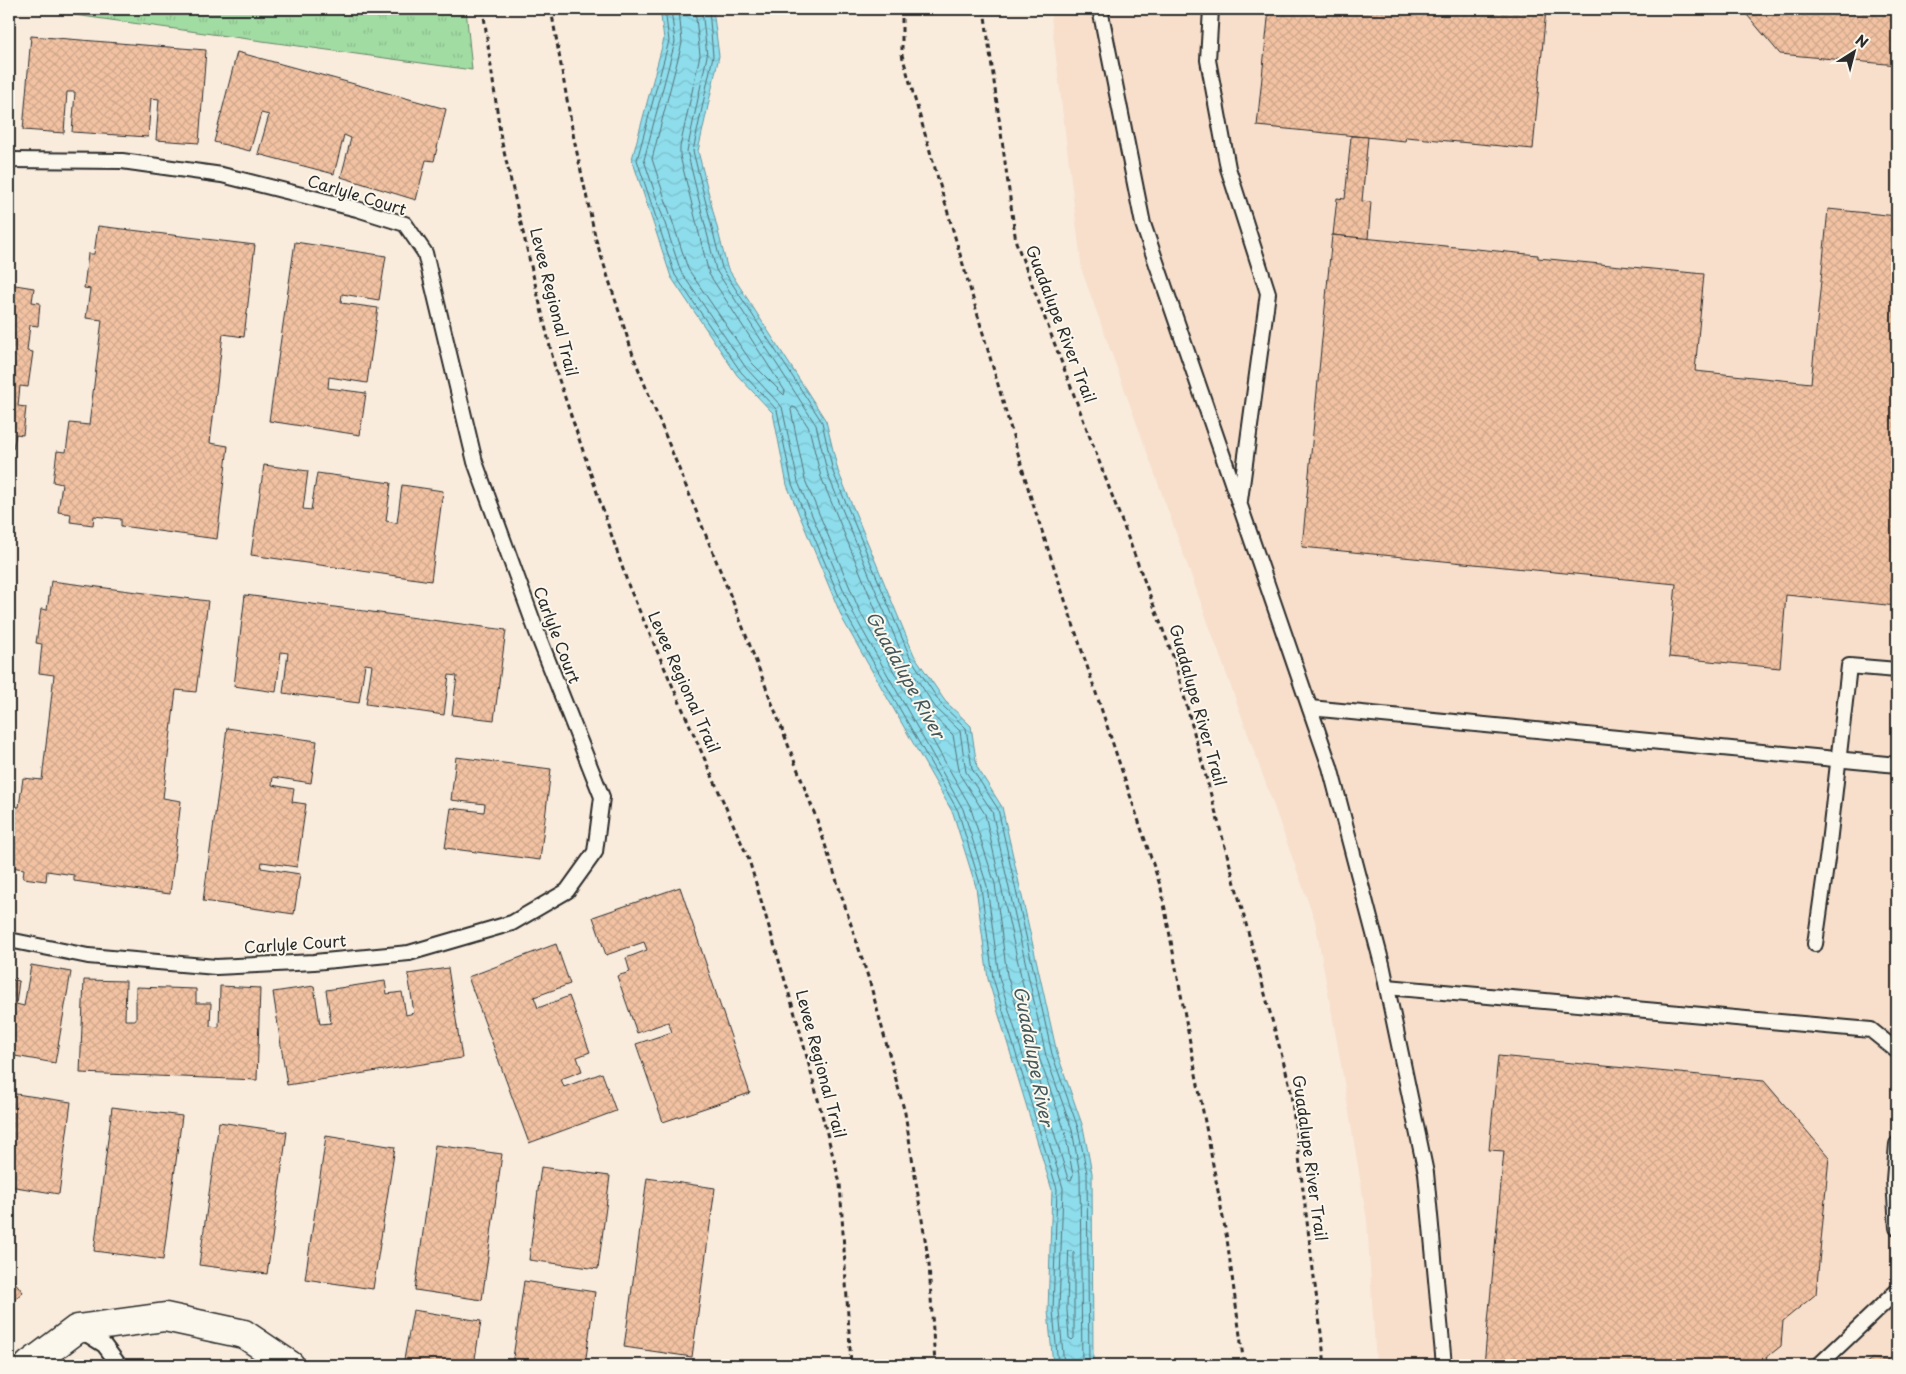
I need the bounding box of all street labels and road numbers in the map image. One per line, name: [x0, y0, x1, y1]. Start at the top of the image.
street label: Carlyle Court: [305, 168, 410, 221]
street label: Levee Regional Trail: [525, 225, 585, 379]
street label: Guadalupe River Trail: [1021, 241, 1103, 406]
street label: Carlyle Court: [528, 583, 588, 687]
street label: Levee Regional Trail: [643, 607, 727, 756]
street label: Guadalupe River Trail: [1164, 621, 1234, 788]
street label: Carlyle Court: [243, 927, 347, 959]
street label: Levee Regional Trail: [791, 987, 853, 1141]
street label: Guadalupe River Trail: [1287, 1073, 1335, 1242]

